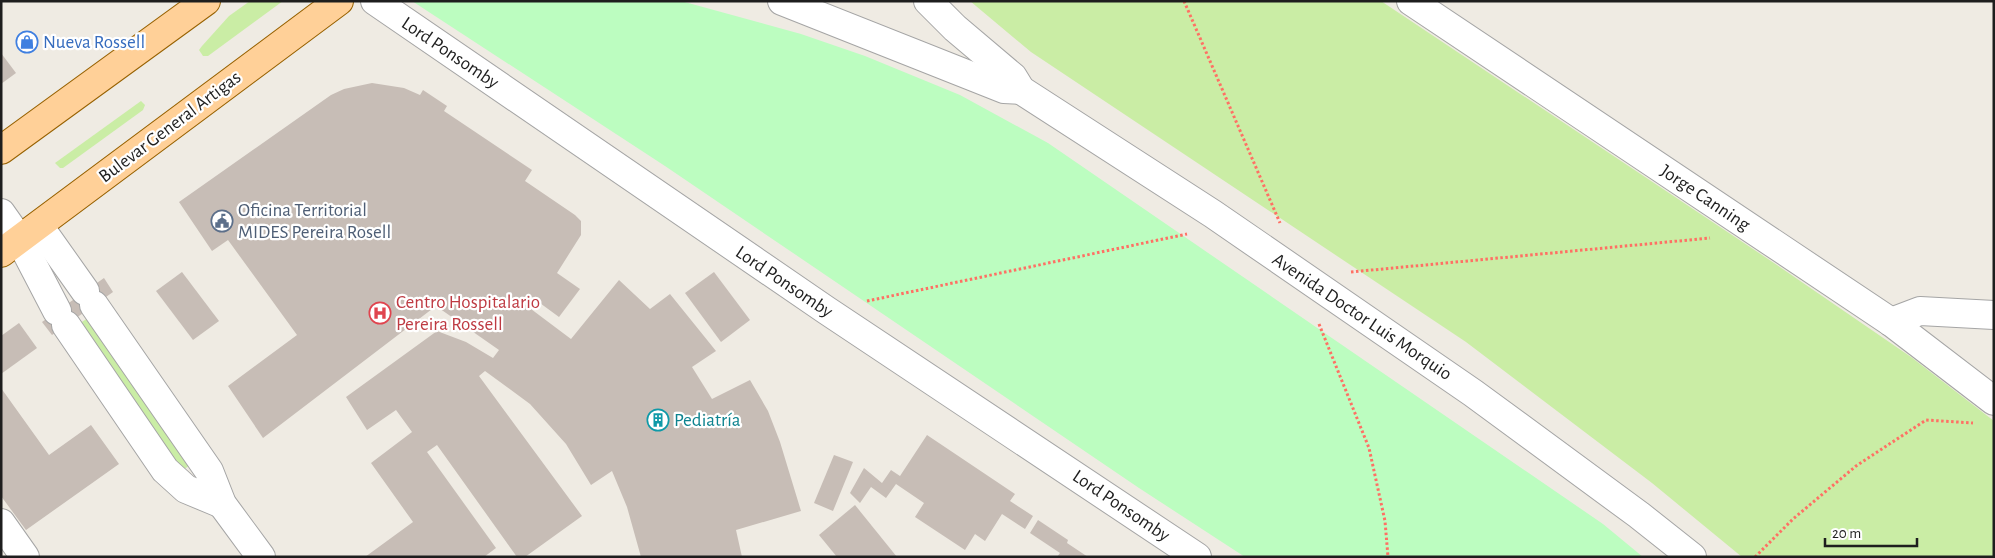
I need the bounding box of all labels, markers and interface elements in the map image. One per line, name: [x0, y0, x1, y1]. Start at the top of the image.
street label: Lord Ponsomby: [398, 14, 502, 92]
shop icon: Nueva Rossell: [15, 30, 39, 54]
place label: Nueva Rossell: [43, 33, 145, 52]
street label: Bulevar General Artigas: [96, 68, 244, 186]
street label: Jorge Canning: [1657, 161, 1754, 235]
place label: Oficina Territorial MIDES Pereira Rosell: [238, 201, 391, 242]
public building icon: Oficina Territorial MIDES Pereira Rosell: [210, 209, 234, 233]
street label: Lord Ponsomby: [732, 243, 836, 321]
street label: Avenida Doctor Luis Morquio: [1269, 250, 1455, 384]
place label: Centro Hospitalario Pereira Rossell: [396, 293, 540, 334]
hospital icon: Centro Hospitalario Pereira Rossell: [368, 301, 392, 325]
building icon: Pediatría: [646, 408, 670, 432]
place label: Pediatría: [674, 411, 741, 430]
street label: Lord Ponsomby: [1069, 467, 1173, 545]
scale bar: [1825, 516, 1918, 548]
text: 20 m: [1832, 526, 1861, 541]

